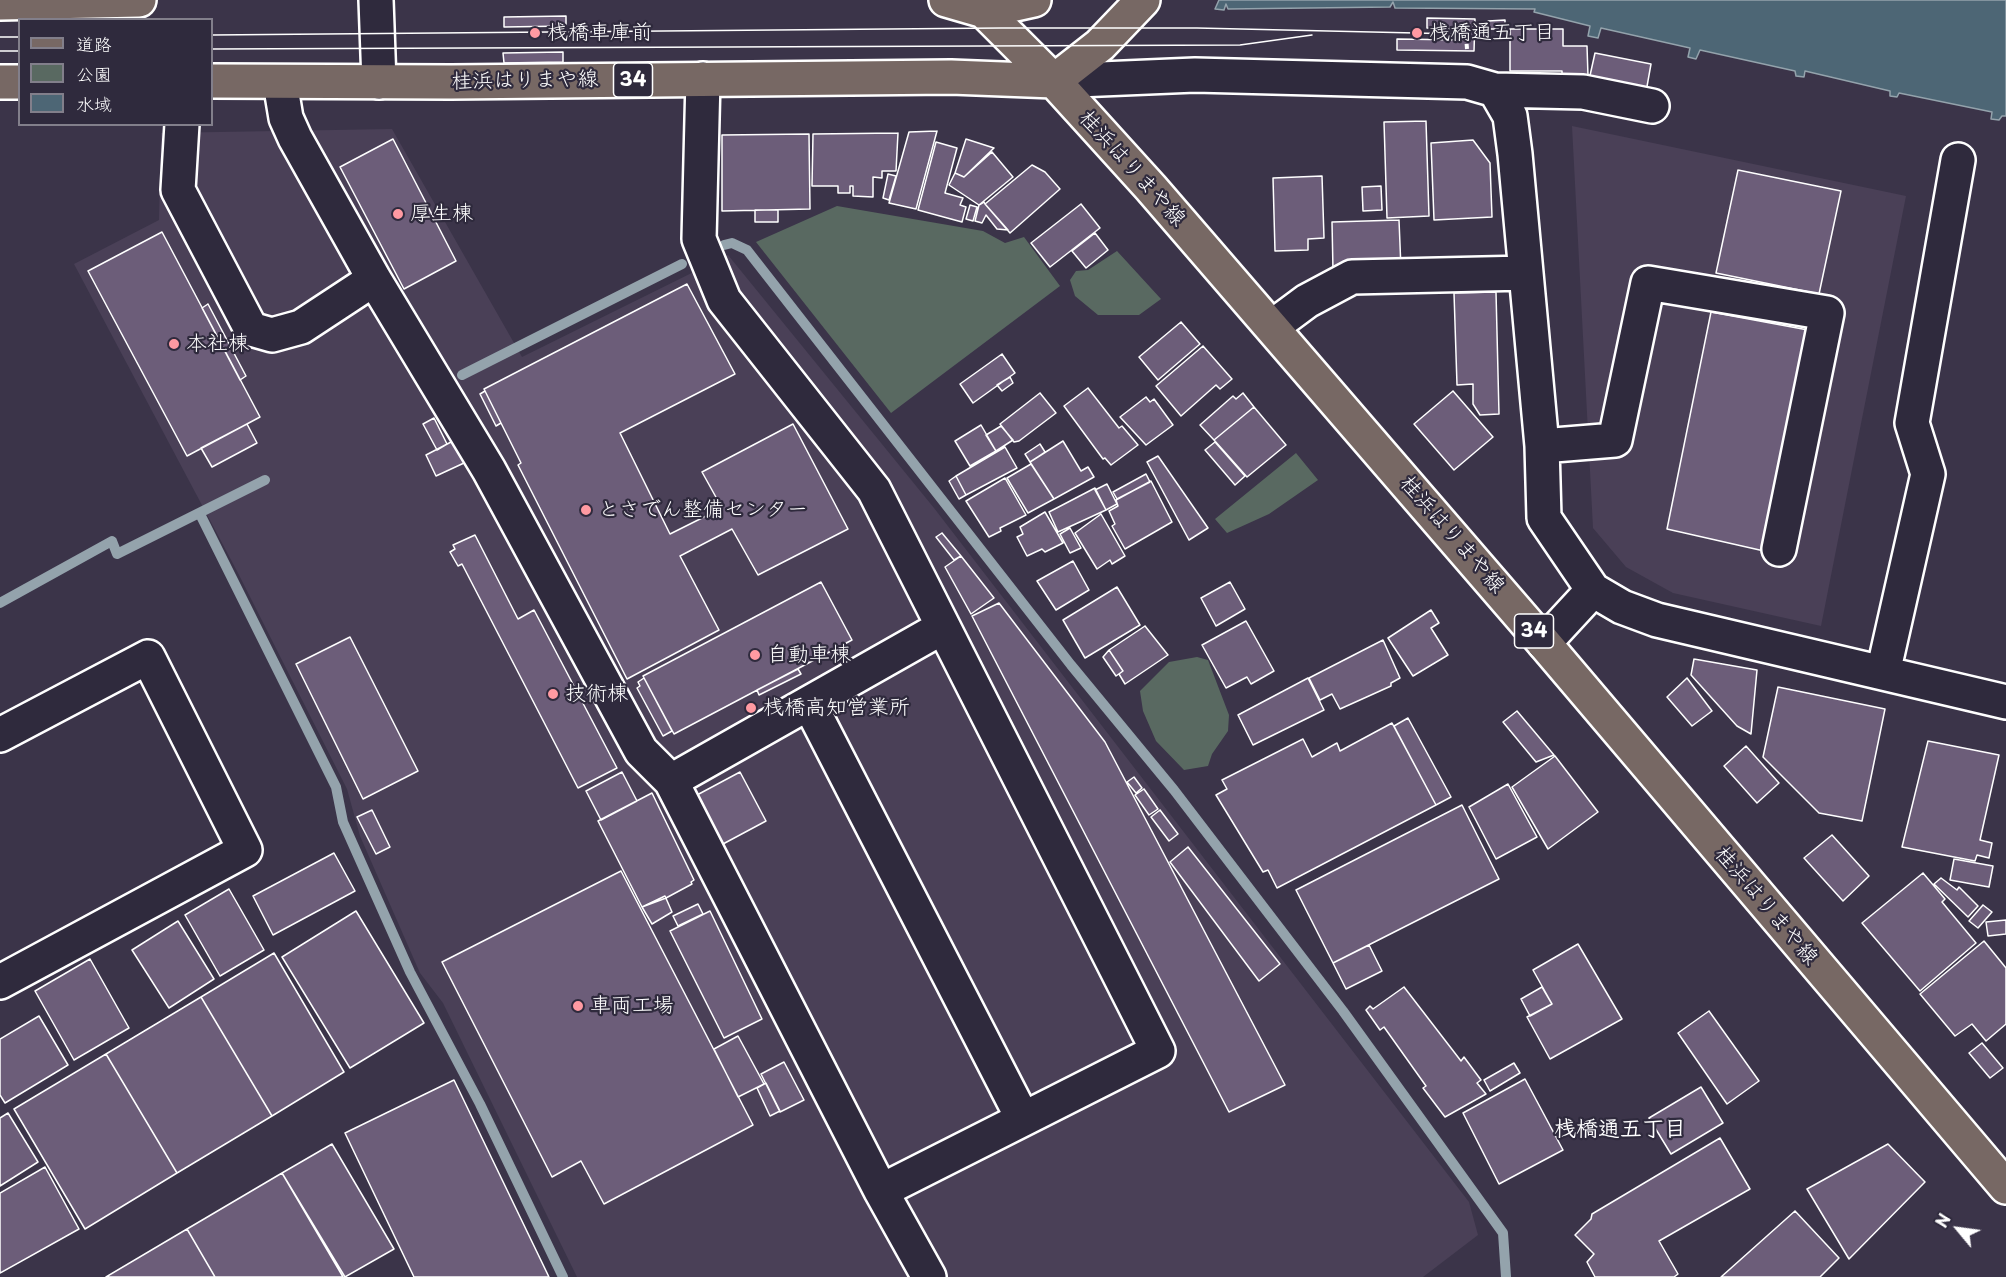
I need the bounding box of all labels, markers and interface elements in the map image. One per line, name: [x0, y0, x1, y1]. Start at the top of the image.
legend: [18, 18, 213, 126]
place label: 桟橋車庫前: [547, 20, 652, 46]
place label: 桟橋通五丁目: [1429, 20, 1555, 46]
marker: 桟橋車庫前: [528, 26, 542, 40]
marker: 桟橋通五丁目: [1410, 26, 1424, 40]
text: 道路: [76, 30, 112, 57]
text: 公園: [76, 60, 112, 87]
road number: 34: [614, 63, 652, 97]
street label: 桂浜はりまや線: [451, 67, 599, 95]
text: 水域: [76, 90, 112, 117]
street label: 桂浜はりまや線: [1073, 106, 1191, 232]
place label: 厚生棟: [410, 201, 473, 227]
marker: 厚生棟: [391, 207, 405, 221]
place label: 本社棟: [186, 331, 249, 357]
marker: 本社棟: [167, 337, 181, 351]
street label: 桂浜はりまや線: [1394, 471, 1510, 599]
place label: とさでん整備センター: [598, 497, 808, 523]
marker: とさでん整備センター: [579, 503, 593, 517]
road number: 34: [1514, 614, 1553, 648]
place label: 自動車棟: [767, 642, 851, 668]
marker: 自動車棟: [748, 648, 762, 662]
place label: 技術棟: [565, 681, 628, 707]
marker: 技術棟: [546, 687, 560, 701]
place label: 桟橋高知営業所: [763, 695, 910, 721]
marker: 桟橋高知営業所: [744, 701, 758, 715]
street label: 桂浜はりまや線: [1709, 842, 1823, 970]
place label: 車両工場: [590, 993, 674, 1019]
marker: 車両工場: [571, 999, 585, 1013]
district label: 桟橋通五丁目: [1554, 1117, 1686, 1143]
north arrow: [1928, 1199, 1988, 1259]
text: N: [1929, 1209, 1956, 1232]

